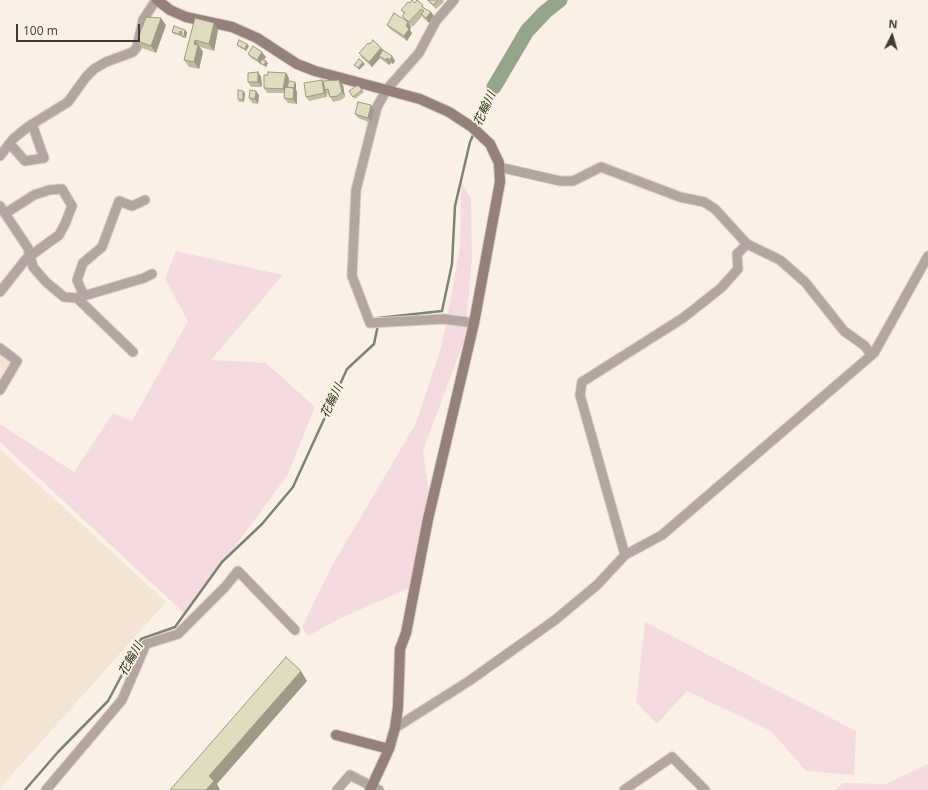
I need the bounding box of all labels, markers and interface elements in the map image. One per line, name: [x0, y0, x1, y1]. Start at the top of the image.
scale bar: [18, 16, 142, 42]
north arrow: [872, 16, 912, 56]
text: N: [888, 16, 898, 31]
text: 100 m: [23, 22, 58, 39]
water label: 花輪川: [471, 90, 499, 128]
water label: 花輪川: [318, 382, 346, 420]
water label: 花輪川: [116, 640, 146, 678]

